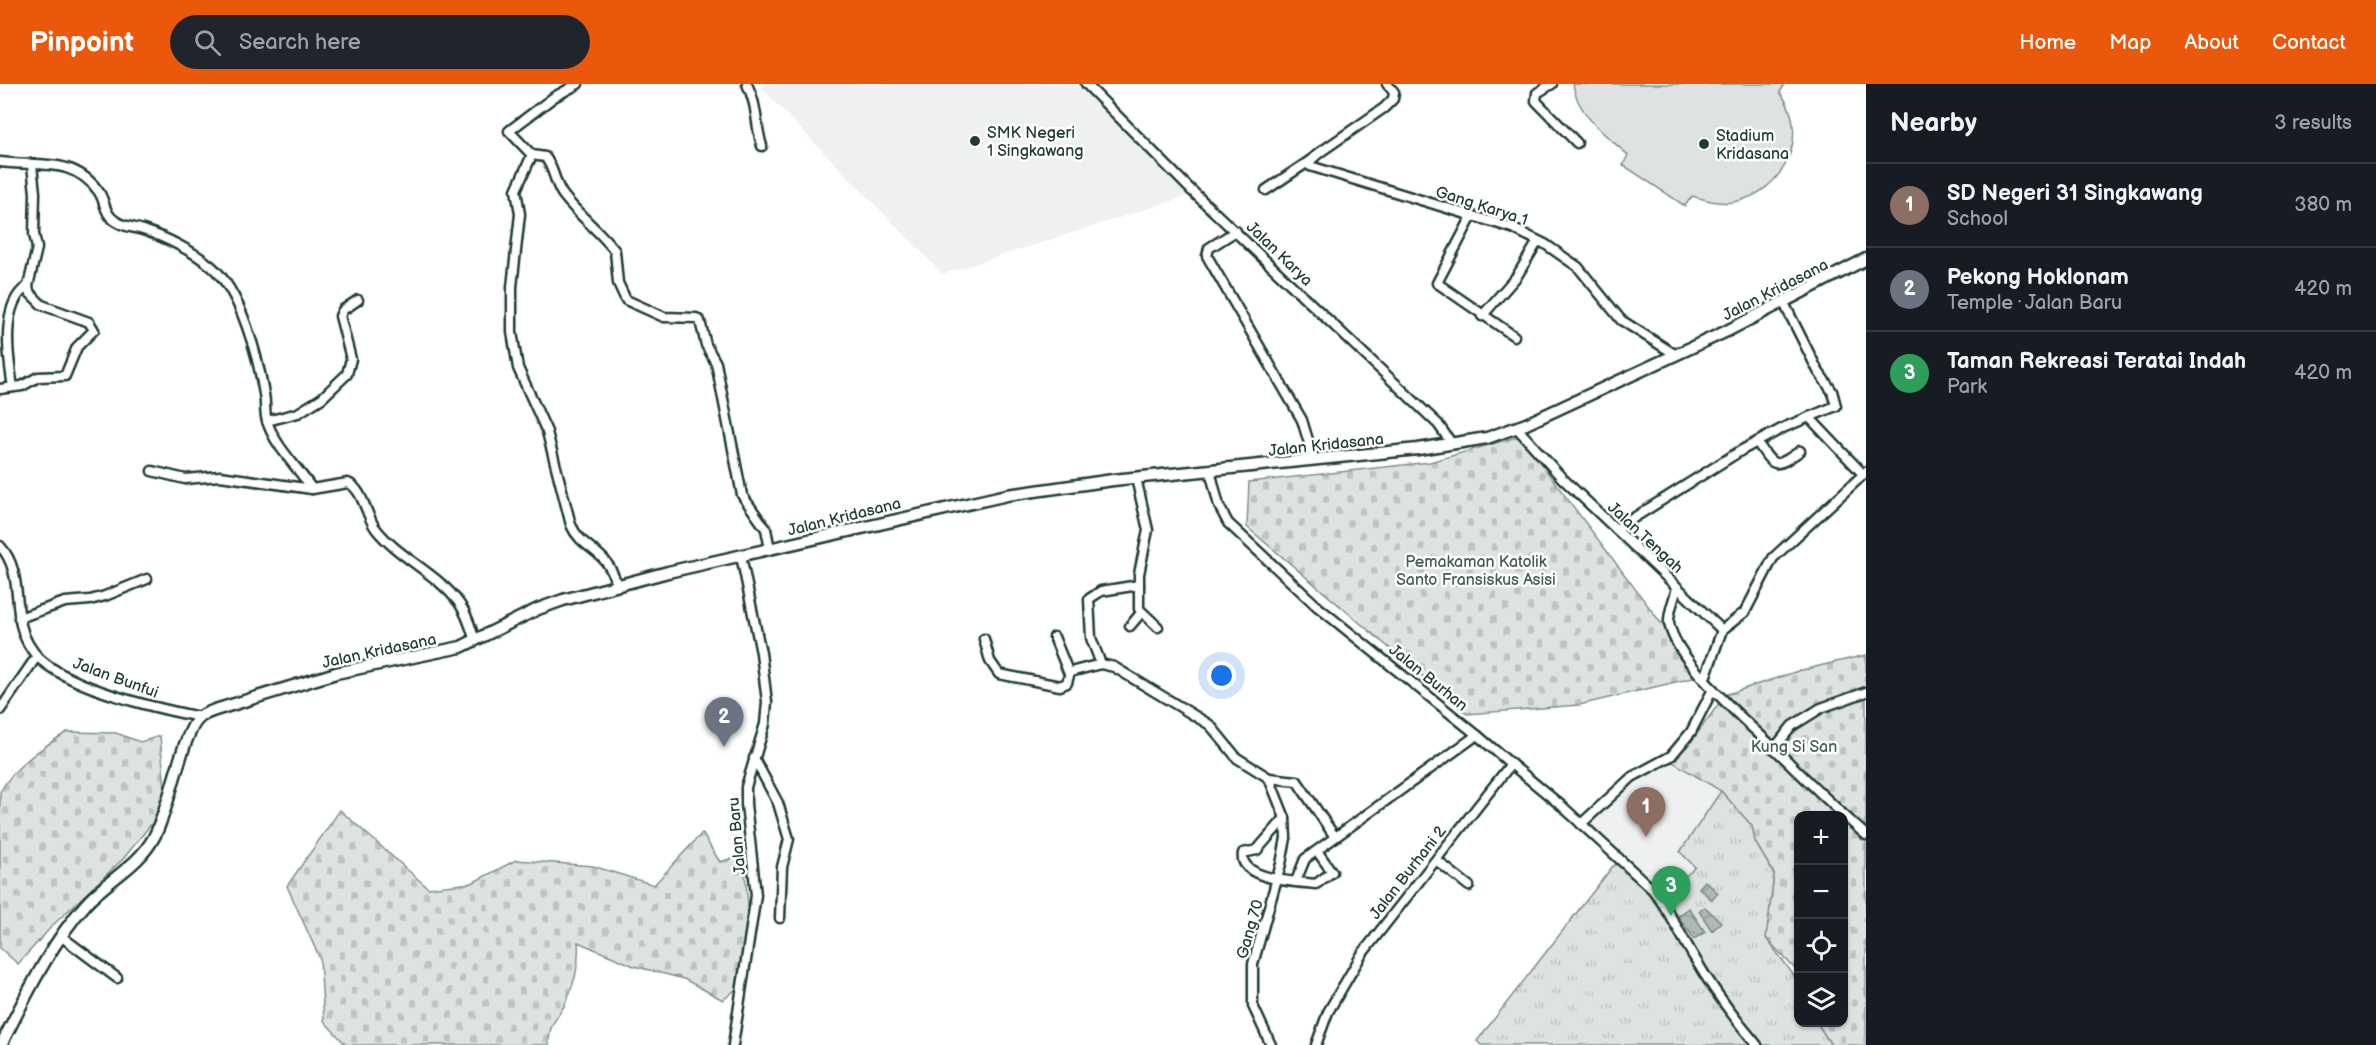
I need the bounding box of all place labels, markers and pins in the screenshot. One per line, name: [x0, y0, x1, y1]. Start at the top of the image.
place label: SMK Negeri 1 Singkawang: [987, 124, 1083, 161]
place label: Stadium Kridasana: [1716, 127, 1789, 164]
marker: SMK Negeri 1 Singkawang: [968, 134, 982, 148]
marker: Stadium Kridasana: [1697, 137, 1711, 151]
pin: 2: [704, 698, 744, 747]
pin: 1: [1626, 788, 1666, 837]
pin: 3: [1652, 866, 1690, 916]

